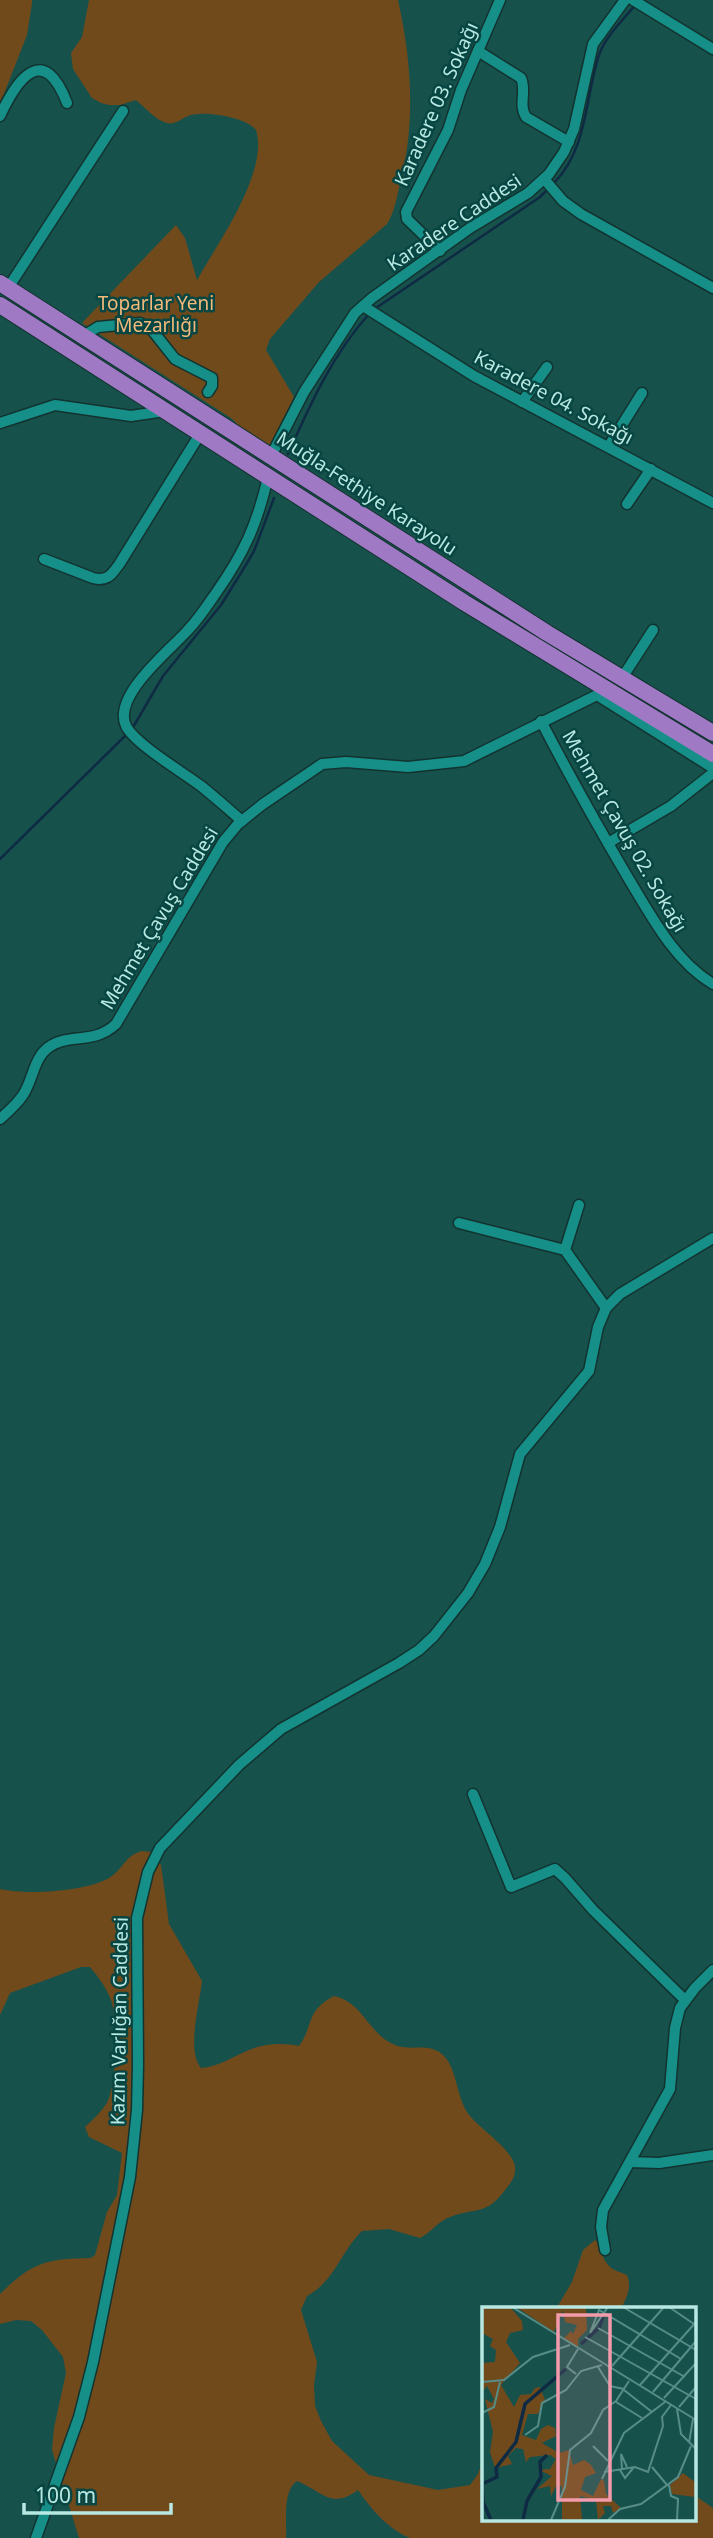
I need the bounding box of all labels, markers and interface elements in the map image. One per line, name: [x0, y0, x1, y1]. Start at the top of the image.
street label: Karadere 03. Sokağı: [388, 18, 484, 190]
street label: Karadere Caddesi: [382, 167, 526, 277]
park label: Toparlar Yeni Mezarlığı: [98, 290, 214, 338]
street label: Karadere 04. Sokağı: [470, 344, 638, 450]
street label: Muğla-Fethiye Karayolu: [272, 425, 462, 561]
street label: Mehmet Çavuş 02. Sokağı: [556, 725, 694, 937]
street label: Mehmet Çavuş Caddesi: [94, 822, 224, 1014]
street label: Kazım Varlığan Caddesi: [104, 1917, 134, 2125]
inset map: [482, 2307, 696, 2520]
scale bar: [24, 2472, 172, 2516]
text: 100 m: [35, 2481, 96, 2509]

